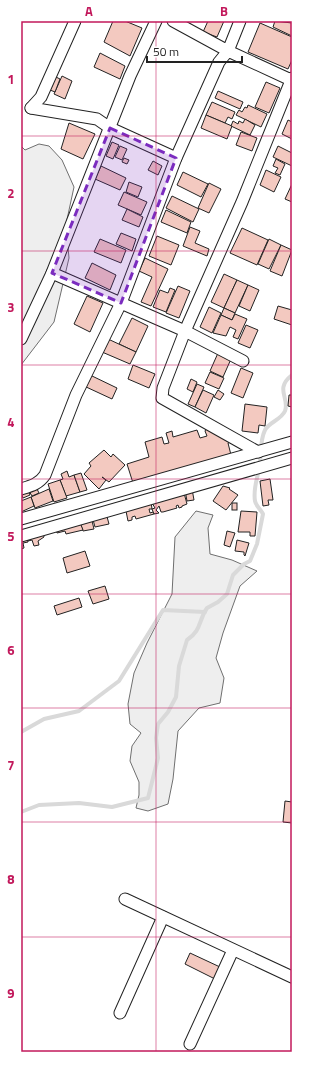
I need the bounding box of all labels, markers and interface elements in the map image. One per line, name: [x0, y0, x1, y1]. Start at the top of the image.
text: A: [85, 1, 93, 21]
text: B: [220, 1, 228, 21]
scale bar: [147, 38, 242, 64]
text: 50 m: [153, 42, 179, 61]
text: 1: [7, 69, 15, 89]
text: 2: [7, 183, 15, 203]
text: 3: [7, 297, 15, 317]
text: 4: [7, 412, 15, 432]
text: 5: [7, 526, 15, 546]
text: 6: [7, 640, 15, 660]
text: 7: [7, 755, 15, 775]
text: 8: [7, 869, 15, 889]
text: 9: [7, 983, 15, 1003]

